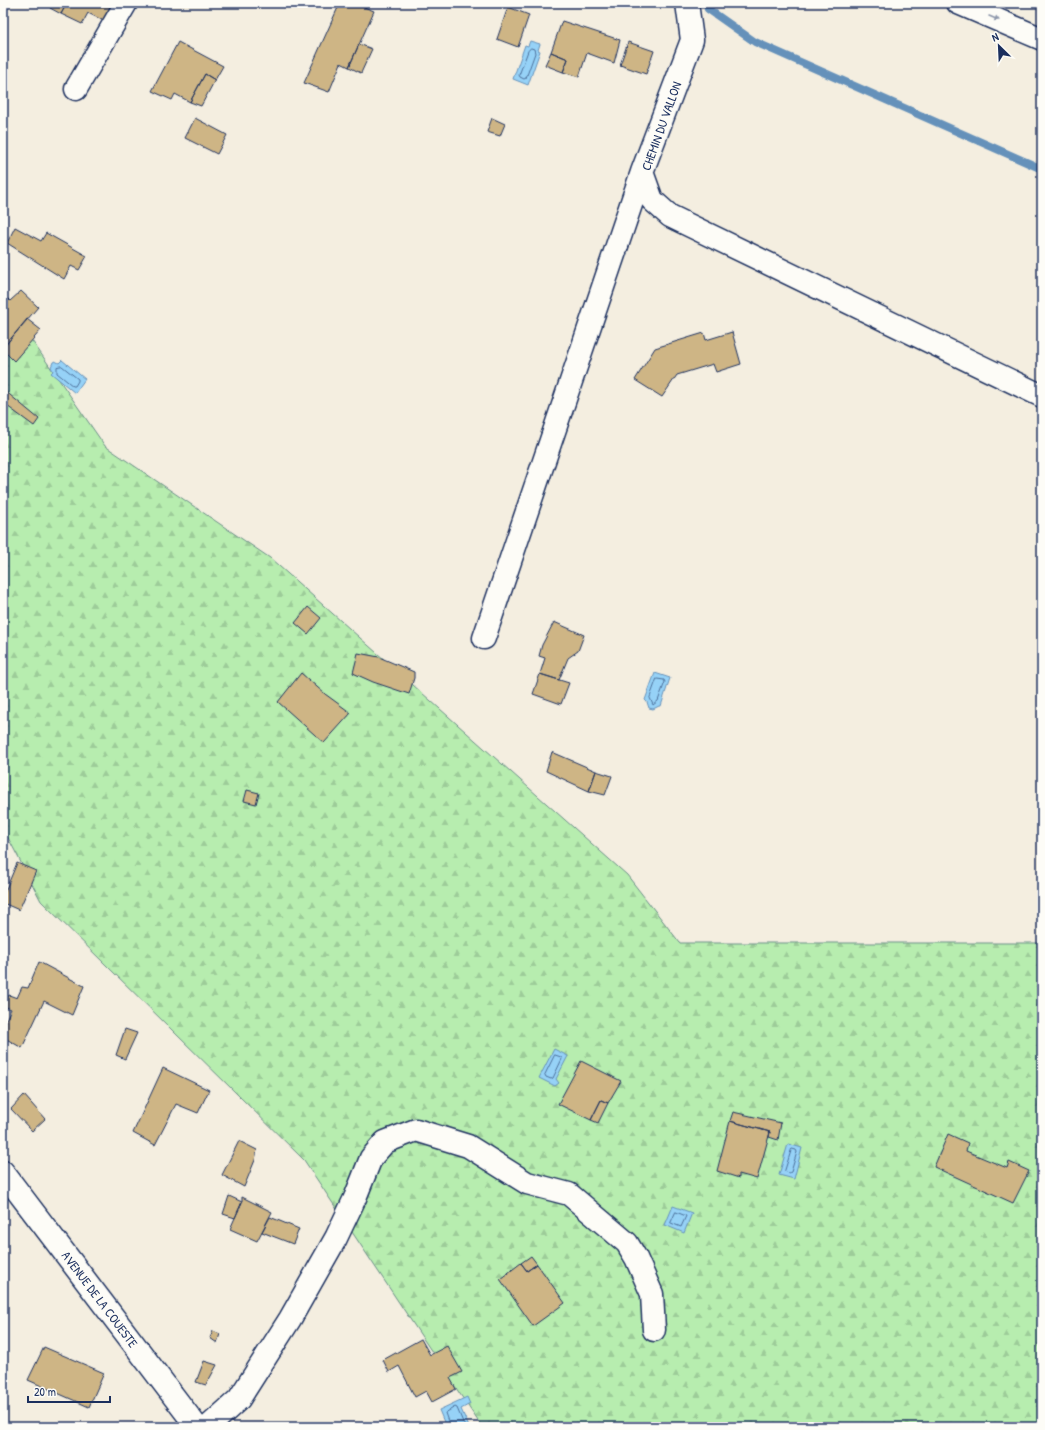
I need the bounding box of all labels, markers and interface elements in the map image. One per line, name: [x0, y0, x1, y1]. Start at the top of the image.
one-way arrow: [989, 16, 1001, 22]
north arrow: [979, 26, 1019, 66]
text: N: [989, 29, 1001, 44]
street label: CHEMIN DU VALLON: [637, 79, 685, 173]
street label: AVENUE DE LA COUESTE: [58, 1247, 142, 1351]
scale bar: [28, 1378, 110, 1404]
text: 20 m: [34, 1383, 56, 1400]

